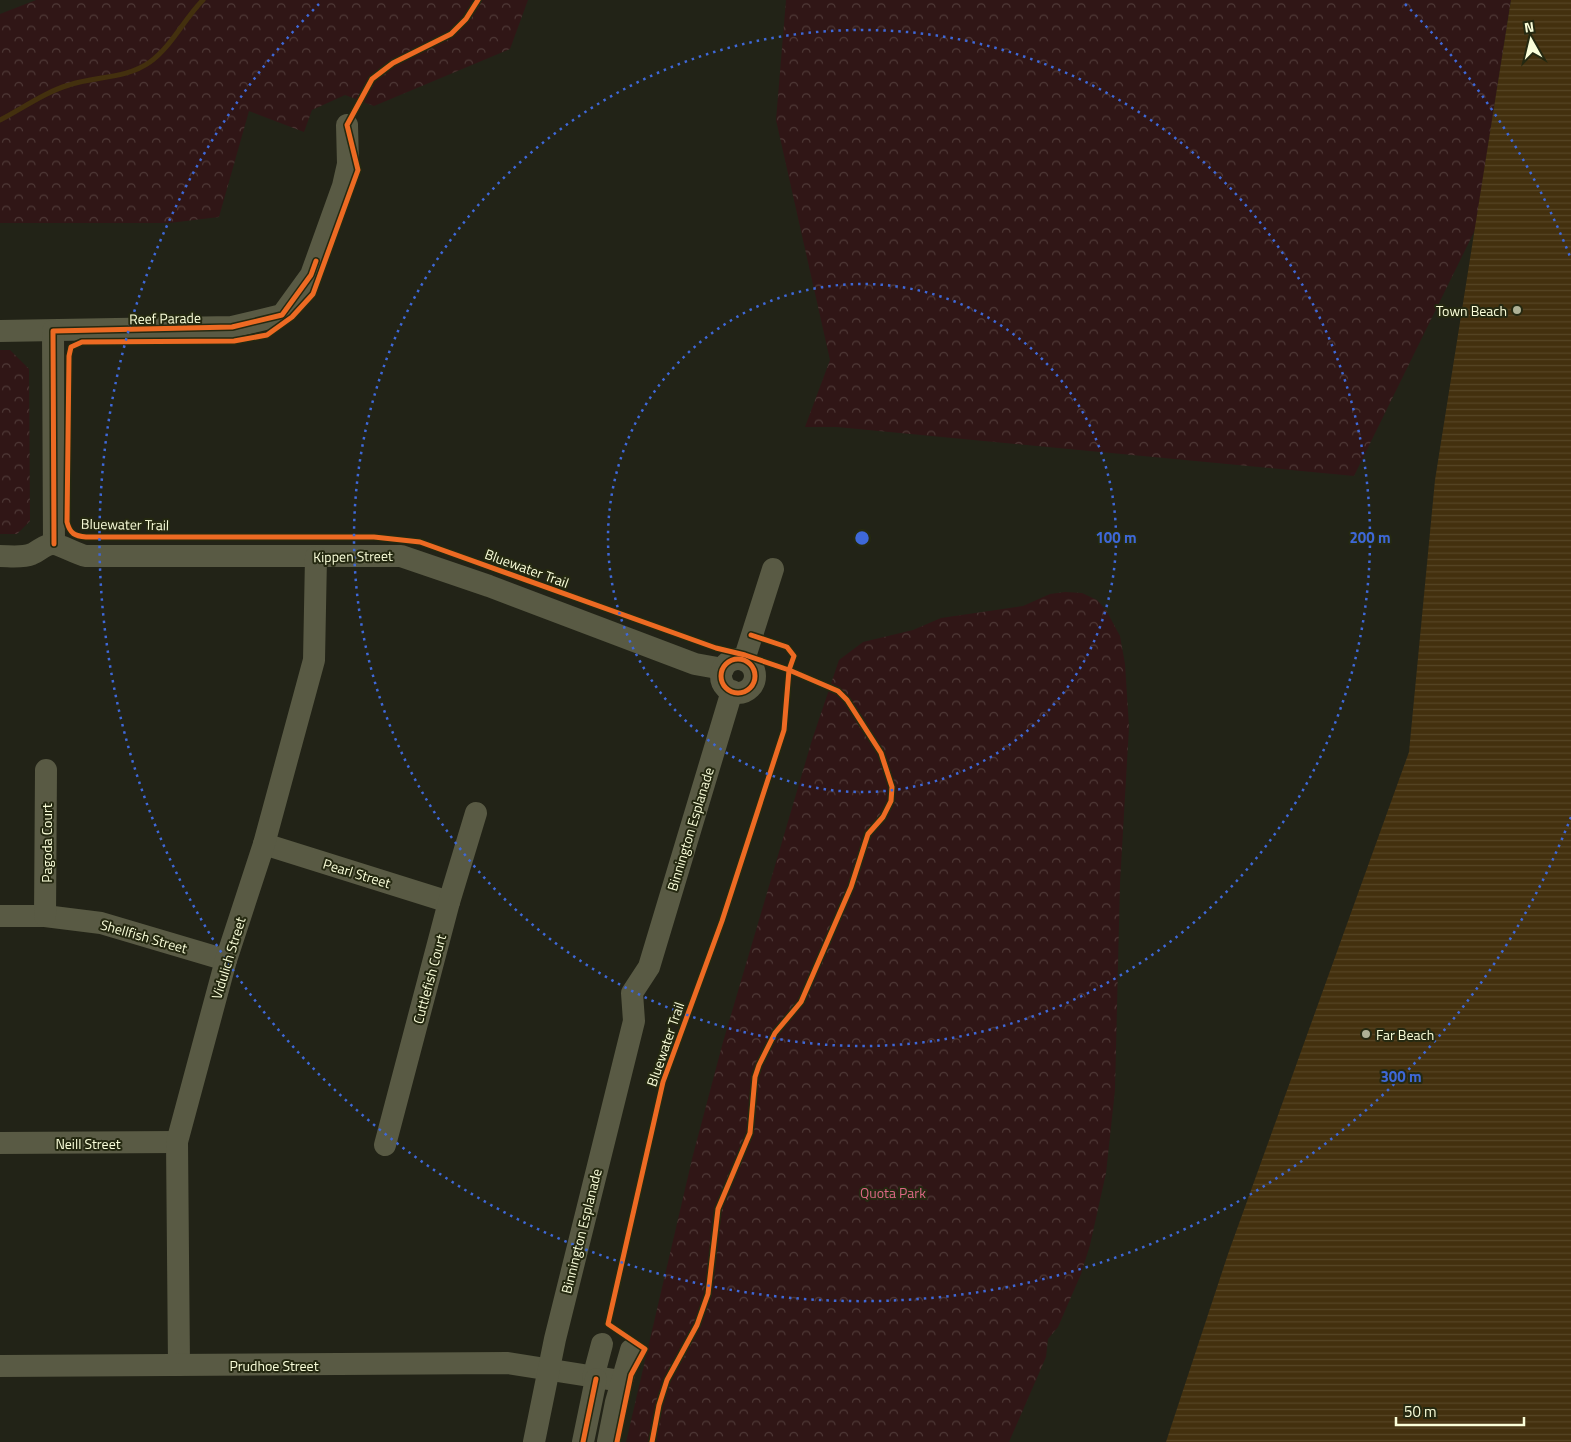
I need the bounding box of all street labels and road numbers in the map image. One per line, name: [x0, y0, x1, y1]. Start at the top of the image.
street label: Reef Parade: [129, 307, 201, 329]
street label: Bluewater Trail: [81, 513, 169, 535]
street label: Bluewater Trail: [482, 543, 572, 593]
street label: Kippen Street: [313, 545, 393, 567]
street label: Binnington Esplanade: [661, 765, 719, 893]
street label: Pagoda Court: [36, 803, 57, 883]
street label: Pearl Street: [321, 853, 393, 893]
street label: Shellfish Street: [98, 914, 190, 958]
street label: Vidulich Street: [206, 914, 251, 1002]
street label: Cuttlefish Court: [407, 932, 451, 1026]
street label: Bluewater Trail: [641, 999, 689, 1089]
street label: Neill Street: [55, 1133, 121, 1154]
street label: Binnington Esplanade: [555, 1166, 607, 1296]
street label: Prudhoe Street: [229, 1355, 319, 1376]

